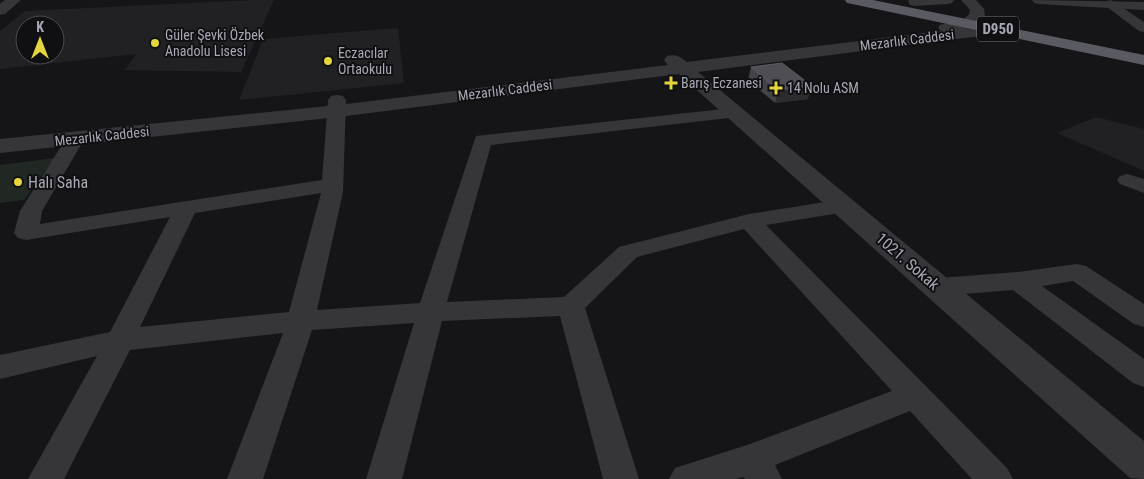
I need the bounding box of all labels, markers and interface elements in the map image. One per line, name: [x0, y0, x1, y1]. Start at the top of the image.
north arrow: [15, 15, 65, 65]
road number: D950: [977, 16, 1019, 42]
text: K: [36, 19, 44, 35]
street label: Mezarlık Caddesi: [859, 26, 955, 54]
place label: Güler Şevki Özbek Anadolu Lisesi: [165, 27, 265, 59]
marker: Güler Şevki Özbek Anadolu Lisesi: [149, 37, 161, 49]
place label: Eczacılar Ortaokulu: [338, 45, 392, 77]
marker: Eczacılar Ortaokulu: [322, 55, 334, 67]
place label: Barış Eczanesi: [681, 75, 762, 91]
street label: Mezarlık Caddesi: [457, 76, 553, 104]
marker: Barış Eczanesi: [665, 77, 677, 89]
place label: 14 Nolu ASM: [787, 80, 859, 96]
marker: 14 Nolu ASM: [769, 81, 783, 95]
street label: Mezarlık Caddesi: [54, 123, 150, 149]
place label: Halı Saha: [28, 173, 88, 192]
marker: Halı Saha: [12, 176, 24, 188]
street label: 1021. Sokak: [872, 229, 944, 295]

